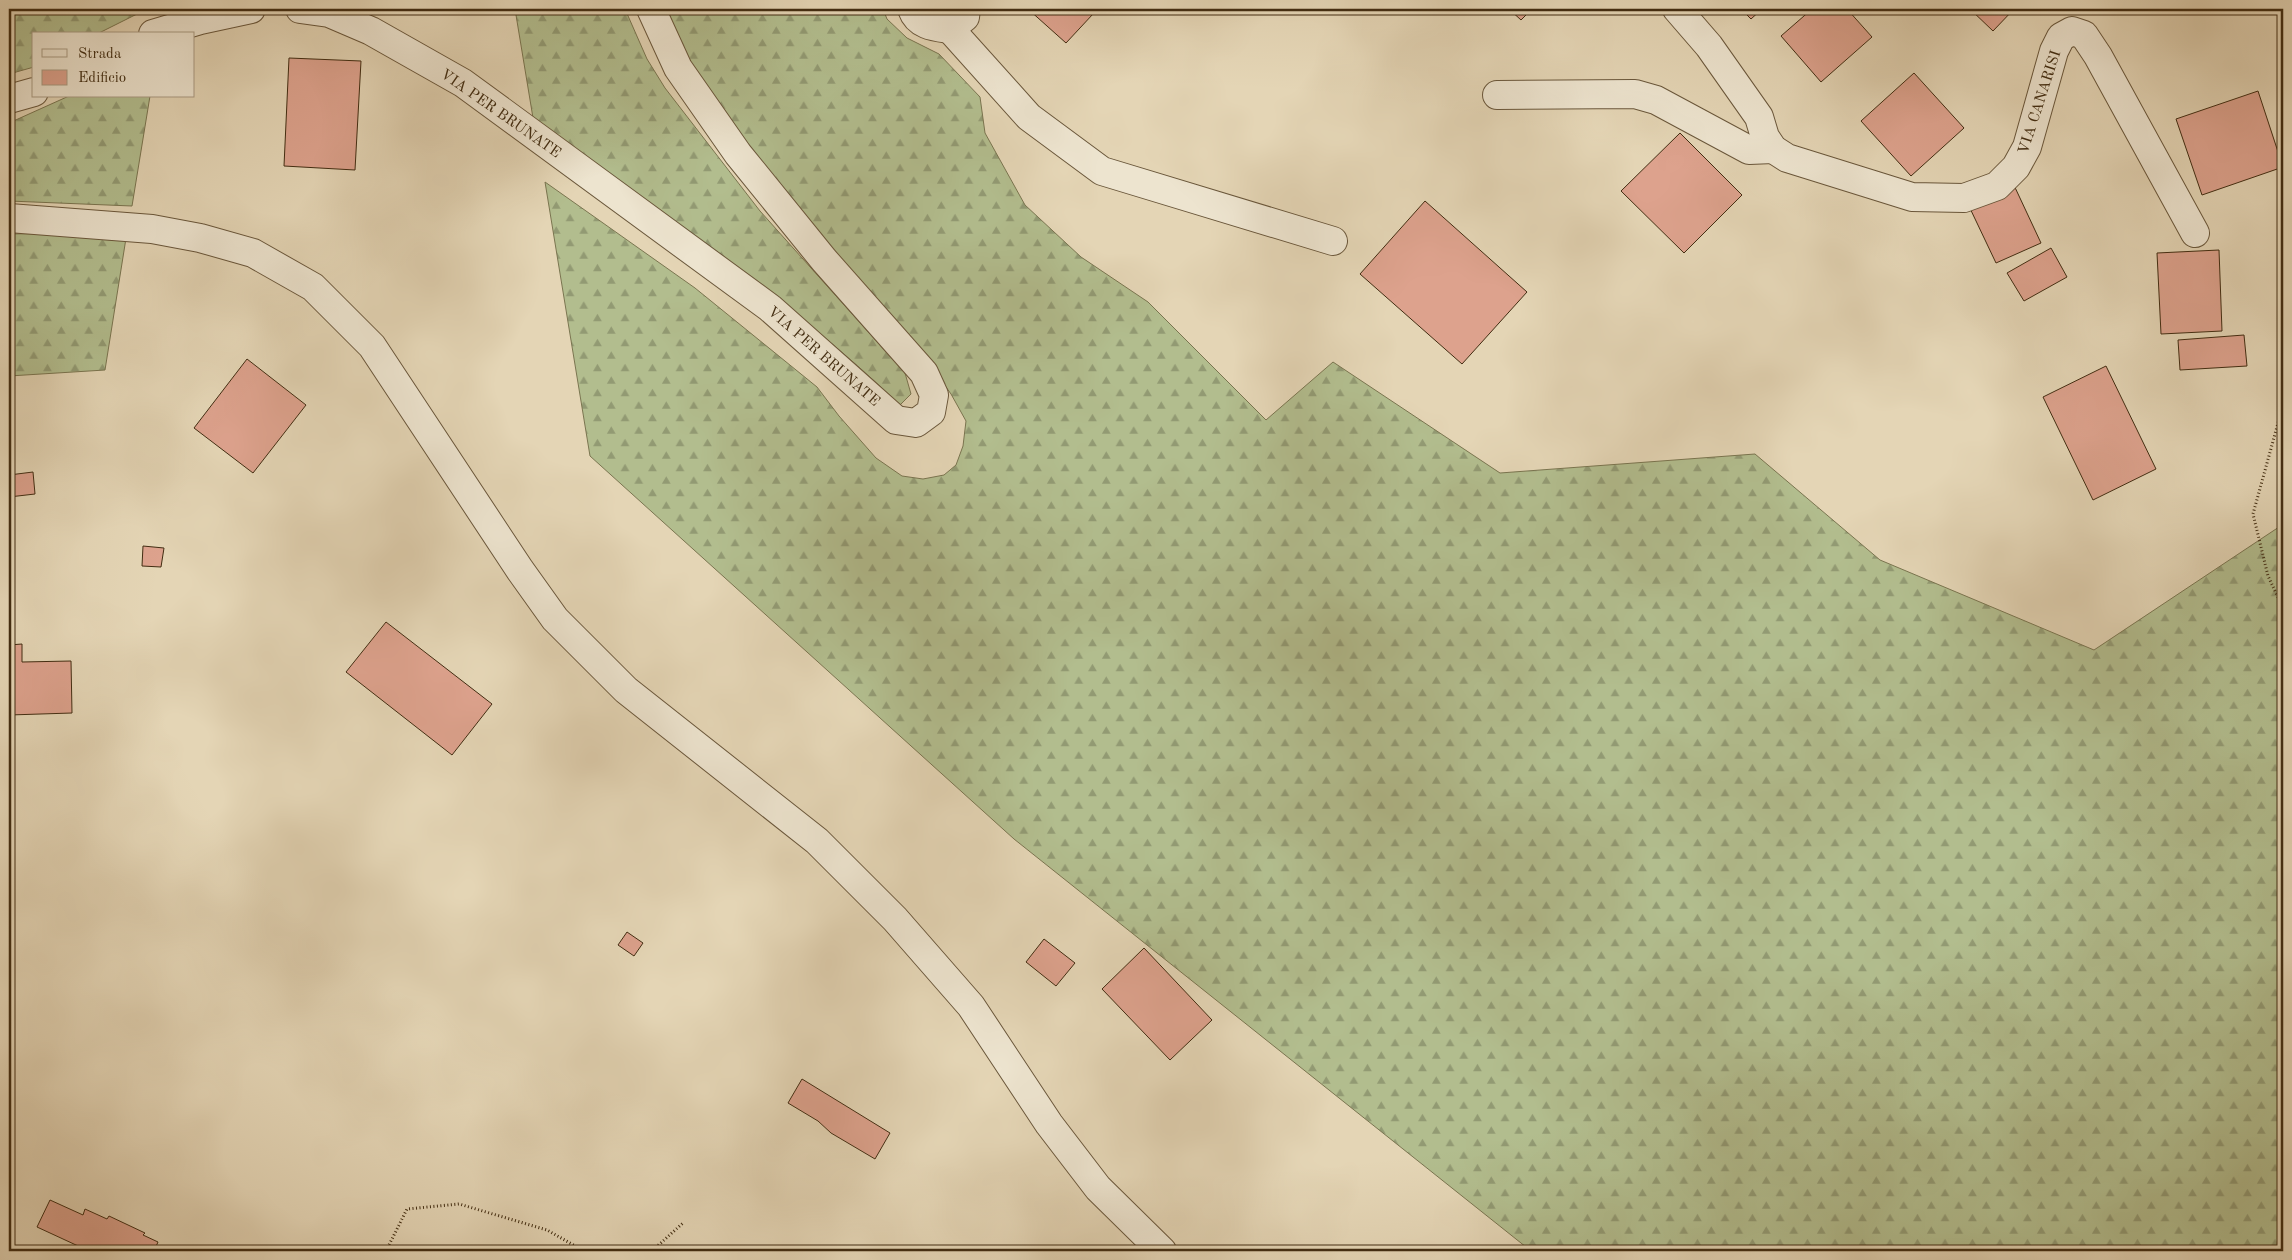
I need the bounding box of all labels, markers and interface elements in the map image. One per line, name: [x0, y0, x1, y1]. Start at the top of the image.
legend: [32, 32, 195, 98]
text: Strada: [78, 47, 122, 62]
street label: VIA CANARISI: [2017, 49, 2064, 156]
street label: VIA PER BRUNATE: [437, 67, 563, 161]
text: Edificio: [78, 71, 126, 86]
street label: VIA PER BRUNATE: [764, 305, 882, 410]

